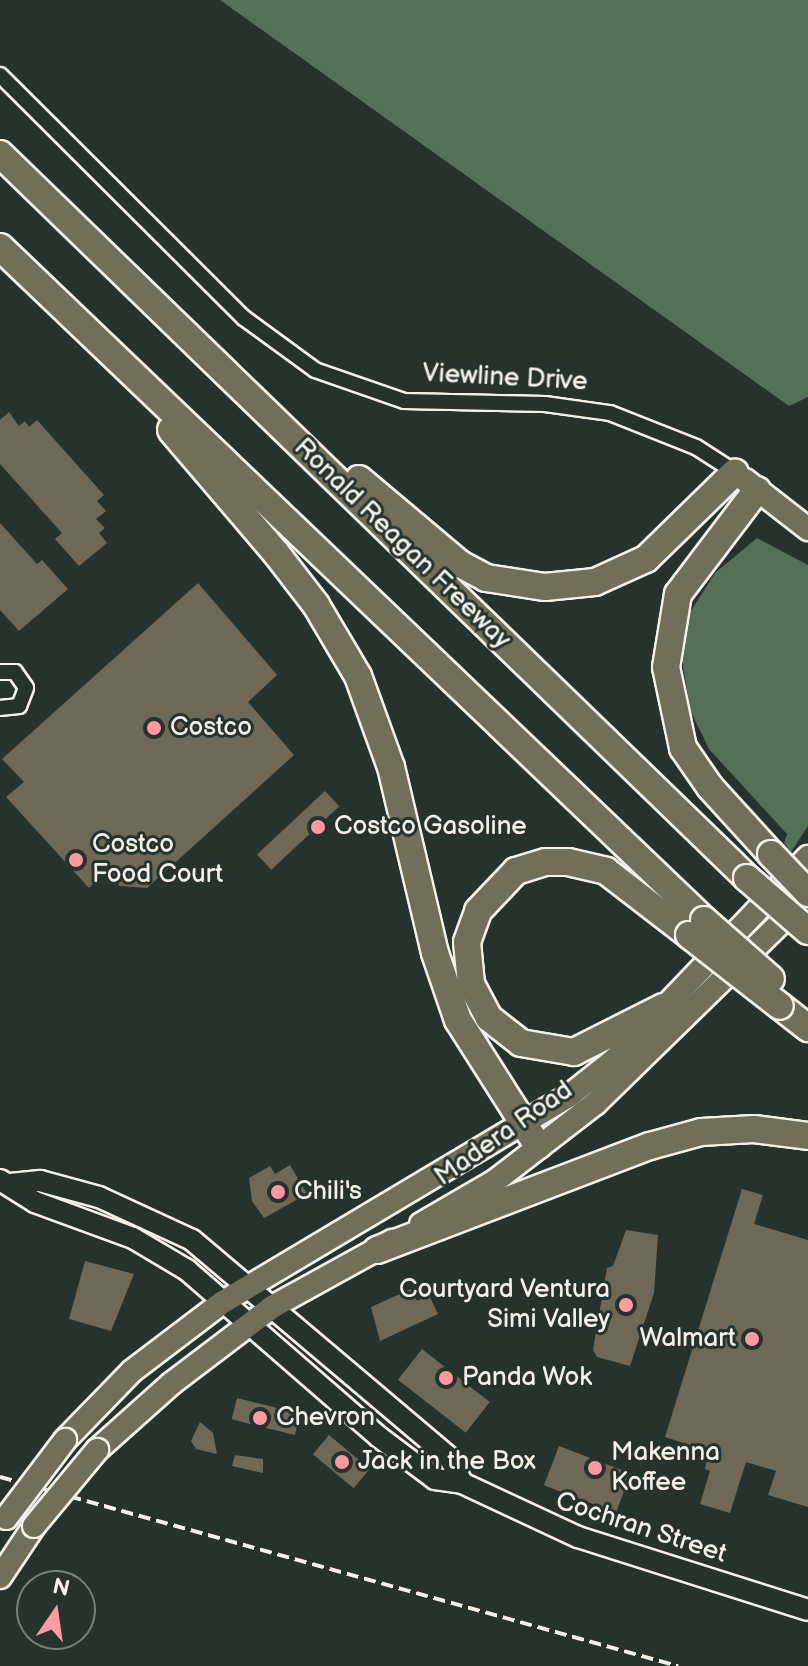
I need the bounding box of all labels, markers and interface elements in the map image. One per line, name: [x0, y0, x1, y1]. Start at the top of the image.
street label: Viewline Drive: [422, 358, 588, 398]
street label: Ronald Reagan Freeway: [287, 432, 517, 656]
place label: Costco: [170, 712, 252, 744]
marker: Costco: [145, 719, 163, 737]
place label: Costco Gasoline: [334, 811, 527, 843]
marker: Costco Gasoline: [309, 818, 327, 836]
place label: Costco Food Court: [92, 829, 223, 890]
marker: Costco Food Court: [67, 851, 85, 869]
street label: Madera Road: [429, 1075, 579, 1193]
place label: Chili's: [294, 1176, 362, 1208]
marker: Chili's: [269, 1183, 287, 1201]
place label: Courtyard Ventura Simi Valley: [398, 1274, 610, 1336]
marker: Courtyard Ventura Simi Valley: [617, 1296, 635, 1314]
place label: Walmart: [639, 1323, 736, 1355]
marker: Walmart: [743, 1330, 761, 1348]
place label: Panda Wok: [462, 1362, 593, 1394]
marker: Panda Wok: [437, 1369, 455, 1387]
place label: Chevron: [276, 1402, 375, 1434]
marker: Chevron: [251, 1409, 269, 1427]
place label: Makenna Koffee: [611, 1437, 720, 1498]
place label: Jack in the Box: [358, 1446, 536, 1478]
marker: Jack in the Box: [333, 1453, 351, 1471]
marker: Makenna Koffee: [586, 1459, 604, 1477]
street label: Cochran Street: [551, 1486, 731, 1570]
north arrow: [16, 1570, 96, 1650]
text: N: [50, 1573, 72, 1603]

